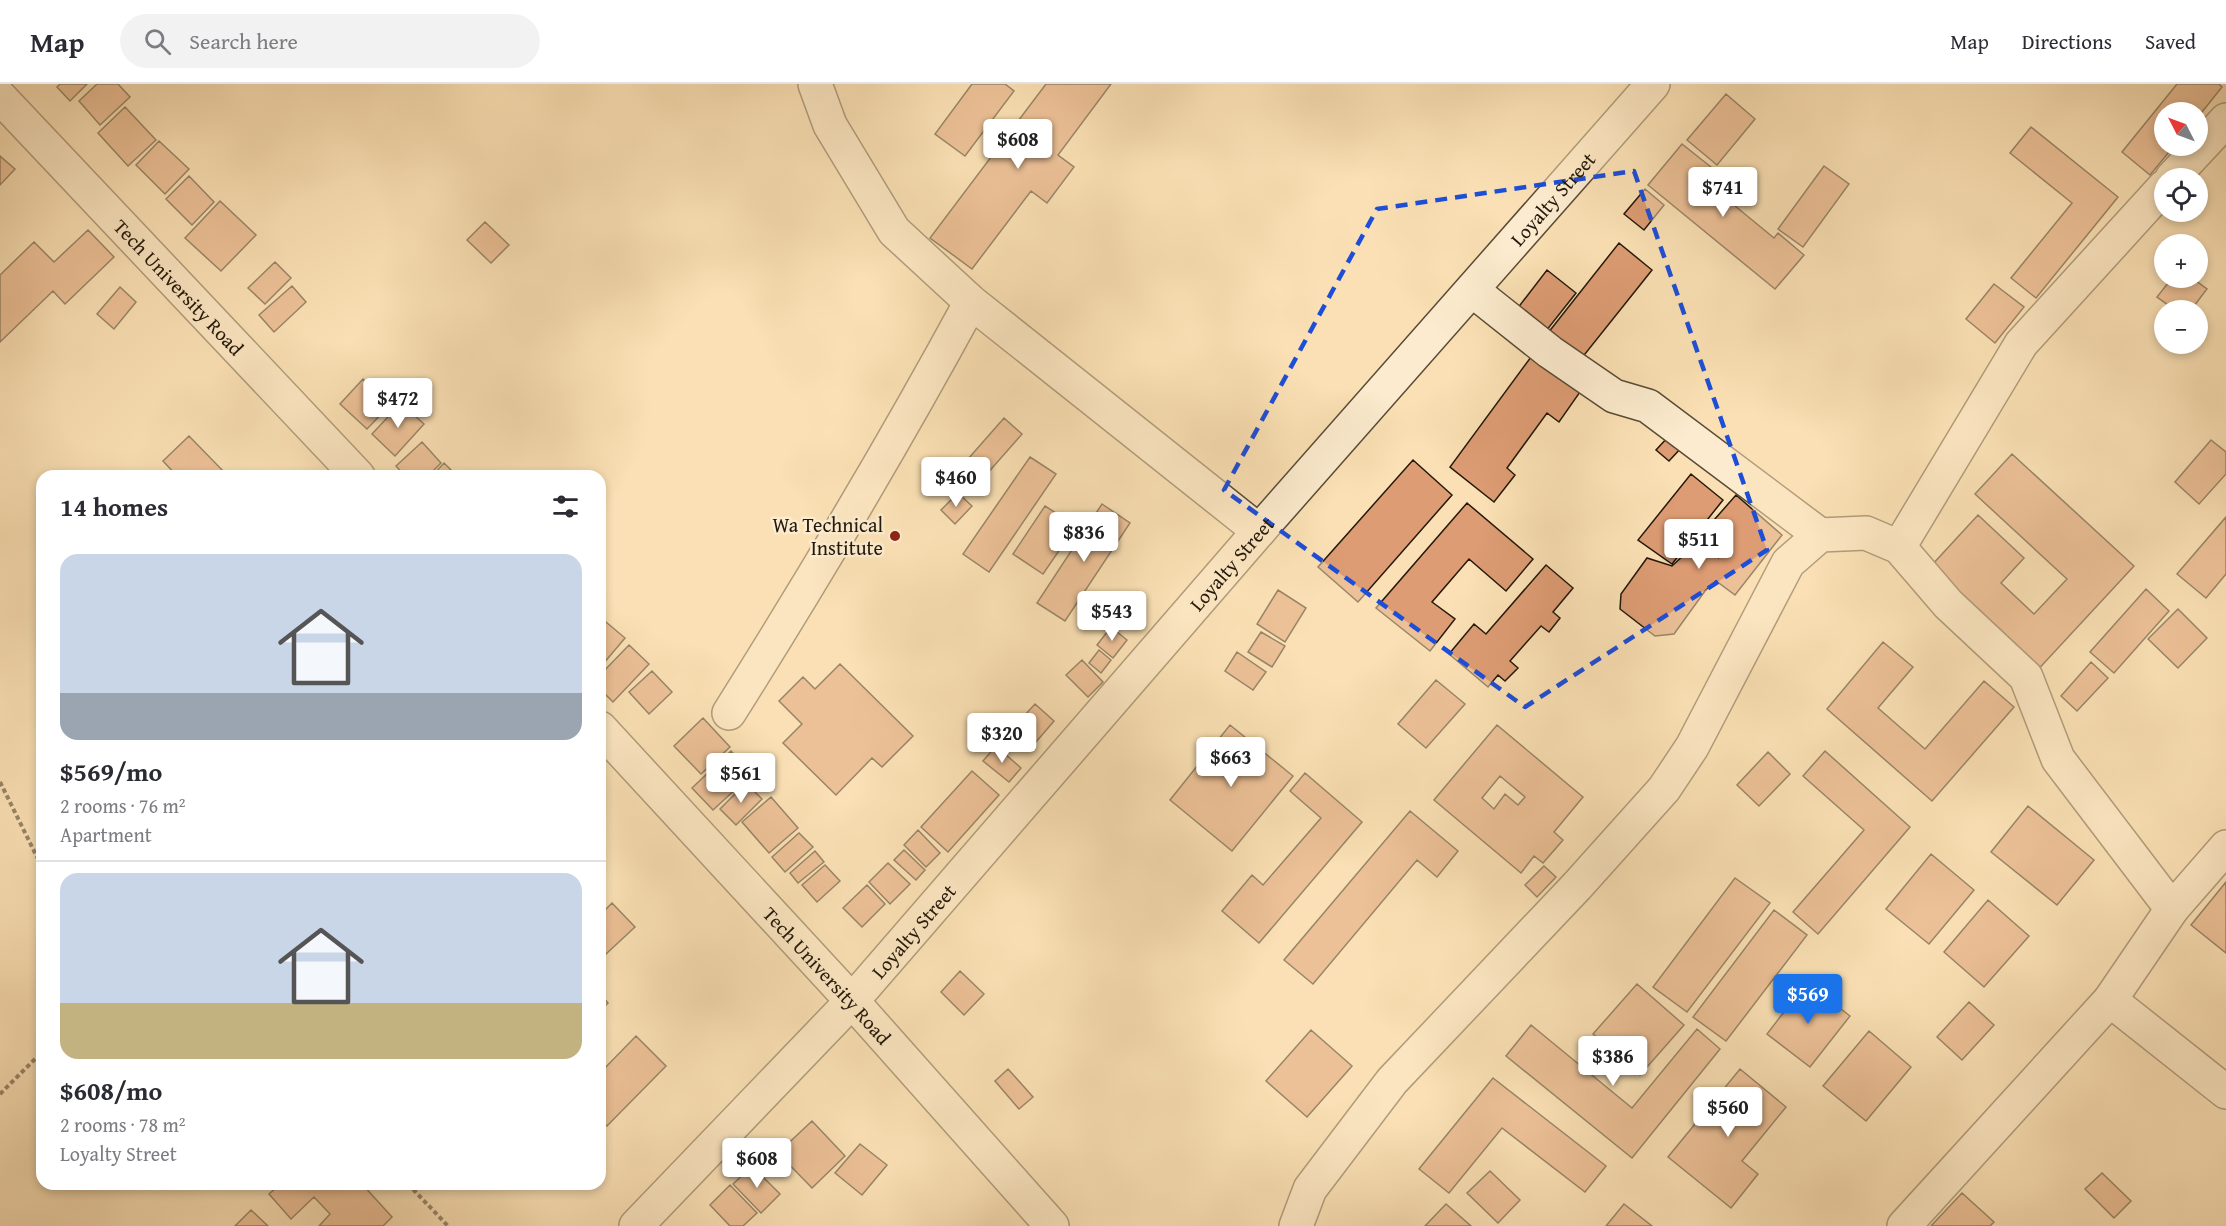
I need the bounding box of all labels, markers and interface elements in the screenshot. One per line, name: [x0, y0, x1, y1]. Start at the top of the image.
search box: [120, 14, 540, 68]
text: Map: [30, 21, 84, 62]
icon: search: [141, 25, 174, 58]
text: Search here: [189, 25, 298, 57]
text: Map: [1950, 26, 1989, 57]
text: Directions: [2022, 26, 2112, 57]
text: Saved: [2145, 26, 2196, 57]
north arrow: [2154, 102, 2208, 156]
map controls: [2154, 102, 2208, 354]
pin: $608: [982, 119, 1054, 170]
text: $608: [997, 124, 1039, 153]
street label: Loyalty Street: [1503, 145, 1602, 252]
pin: $741: [1687, 167, 1759, 218]
button: locate: [2154, 168, 2208, 222]
text: $741: [1702, 172, 1744, 201]
street label: Tech University Road: [108, 212, 251, 362]
button: +: [2154, 234, 2208, 288]
button: −: [2154, 300, 2208, 354]
pin: $472: [362, 378, 434, 429]
text: $472: [377, 383, 419, 412]
pin: $460: [920, 457, 992, 508]
text: $460: [935, 462, 977, 491]
text: 14 homes: [60, 487, 168, 526]
icon: filters: [549, 490, 582, 523]
place label: Wa Technical Institute: [773, 510, 883, 562]
street label: Loyalty Street: [1182, 510, 1280, 617]
pin: $836: [1048, 512, 1120, 563]
text: $836: [1063, 517, 1105, 546]
pin: $511: [1663, 519, 1735, 570]
text: $511: [1678, 524, 1720, 553]
marker: Wa Technical Institute: [888, 529, 902, 543]
pin: $543: [1076, 591, 1148, 642]
icon: home: [267, 593, 375, 701]
text: $543: [1091, 596, 1133, 625]
pin: $320: [966, 713, 1038, 764]
text: $320: [981, 718, 1023, 747]
pin: $663: [1195, 737, 1267, 788]
text: $663: [1210, 742, 1252, 771]
text: $569/mo: [60, 752, 162, 791]
pin: $561: [705, 753, 777, 804]
text: $561: [720, 758, 762, 787]
text: 2 rooms · 76 m²: [60, 791, 186, 820]
text: Apartment: [60, 820, 152, 849]
street label: Loyalty Street: [864, 877, 962, 984]
street label: Tech University Road: [757, 900, 899, 1051]
icon: home: [267, 912, 375, 1020]
pin: $569: [1772, 974, 1844, 1025]
text: $569: [1787, 979, 1829, 1008]
pin: $386: [1577, 1036, 1649, 1087]
text: $386: [1592, 1041, 1634, 1070]
text: $608/mo: [60, 1071, 162, 1110]
pin: $560: [1692, 1087, 1764, 1138]
text: $560: [1707, 1092, 1749, 1121]
text: 2 rooms · 78 m²: [60, 1110, 186, 1139]
pin: $608: [721, 1138, 793, 1189]
text: Loyalty Street: [60, 1139, 177, 1168]
text: $608: [736, 1143, 778, 1172]

